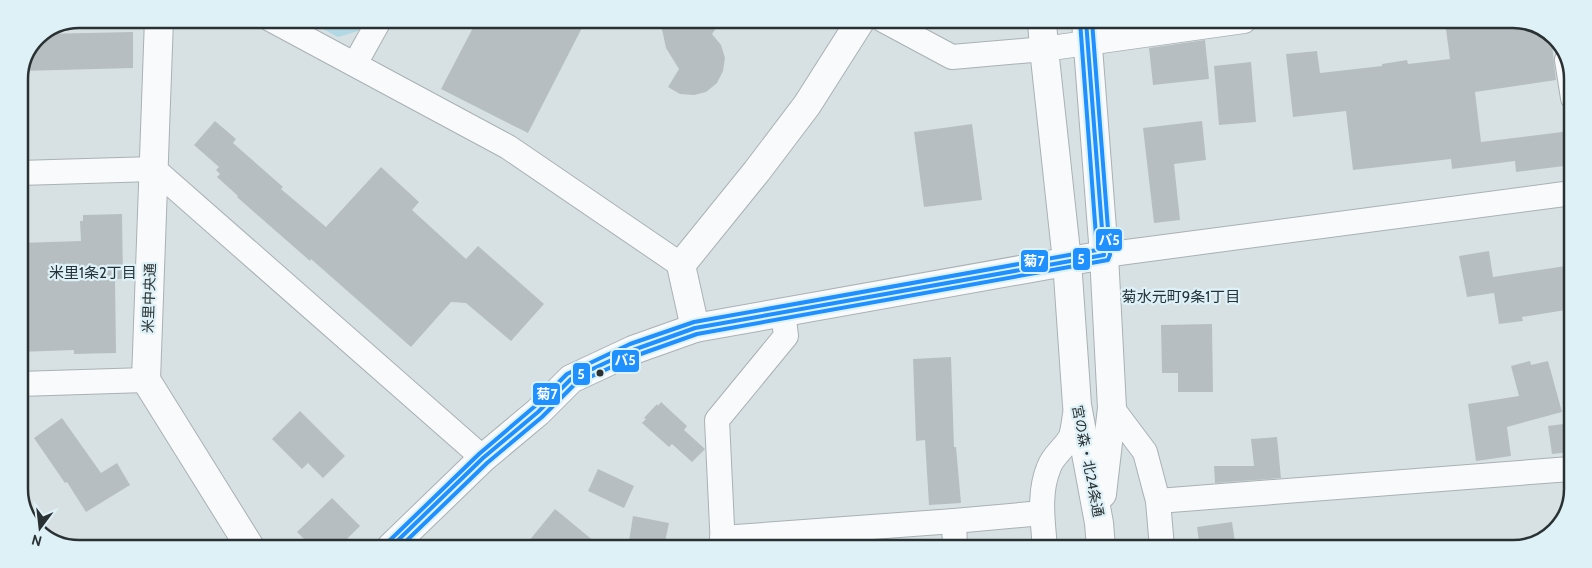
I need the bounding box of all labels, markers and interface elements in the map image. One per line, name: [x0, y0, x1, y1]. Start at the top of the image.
line badge: バ5: [1095, 228, 1123, 252]
text: バ5: [1098, 231, 1120, 249]
line badge: 5: [1072, 247, 1091, 271]
line badge: 菊7: [1020, 249, 1049, 273]
text: 5: [1077, 250, 1085, 268]
text: 菊7: [1023, 252, 1045, 270]
street label: 米里中央通: [139, 263, 159, 333]
district label: 米里1条2丁目: [49, 264, 137, 282]
district label: 菊水元町9条1丁目: [1122, 288, 1240, 306]
line badge: バ5: [611, 349, 640, 373]
text: バ5: [614, 351, 636, 369]
line badge: 5: [572, 362, 591, 386]
text: 5: [577, 365, 585, 383]
unlabelled marker: [595, 368, 605, 378]
line badge: 菊7: [532, 382, 561, 406]
text: 菊7: [536, 385, 558, 403]
street label: 宮の森・北24条通: [1068, 404, 1108, 518]
north arrow: [15, 503, 65, 553]
text: N: [30, 531, 44, 551]

